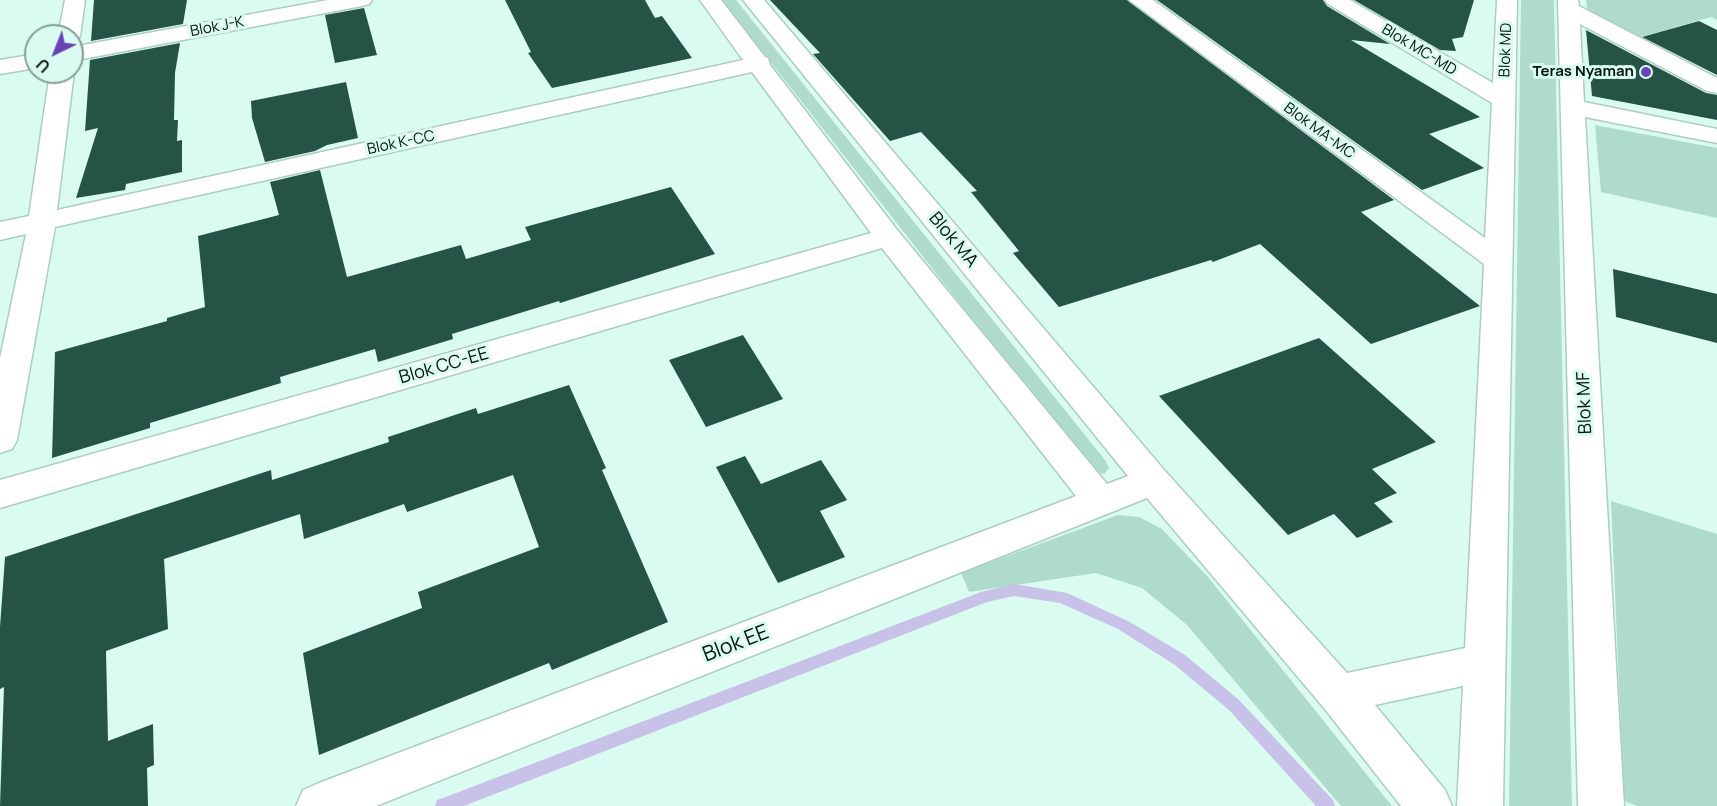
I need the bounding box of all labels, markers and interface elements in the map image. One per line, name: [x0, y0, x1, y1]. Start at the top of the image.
street label: Blok J-K: [189, 13, 245, 41]
street label: Blok MC-MD: [1378, 21, 1460, 79]
street label: Blok MD: [1496, 22, 1516, 78]
north arrow: [24, 24, 84, 84]
text: U: [31, 54, 55, 78]
place label: Teras Nyaman: [1533, 63, 1634, 81]
marker: Teras Nyaman: [1639, 65, 1653, 79]
street label: Blok MA-MC: [1280, 99, 1358, 163]
street label: Blok K-CC: [366, 127, 436, 159]
street label: Blok MA: [924, 208, 982, 272]
street label: Blok CC-EE: [397, 343, 491, 389]
street label: Blok MF: [1573, 371, 1597, 435]
street label: Blok EE: [699, 620, 773, 668]

